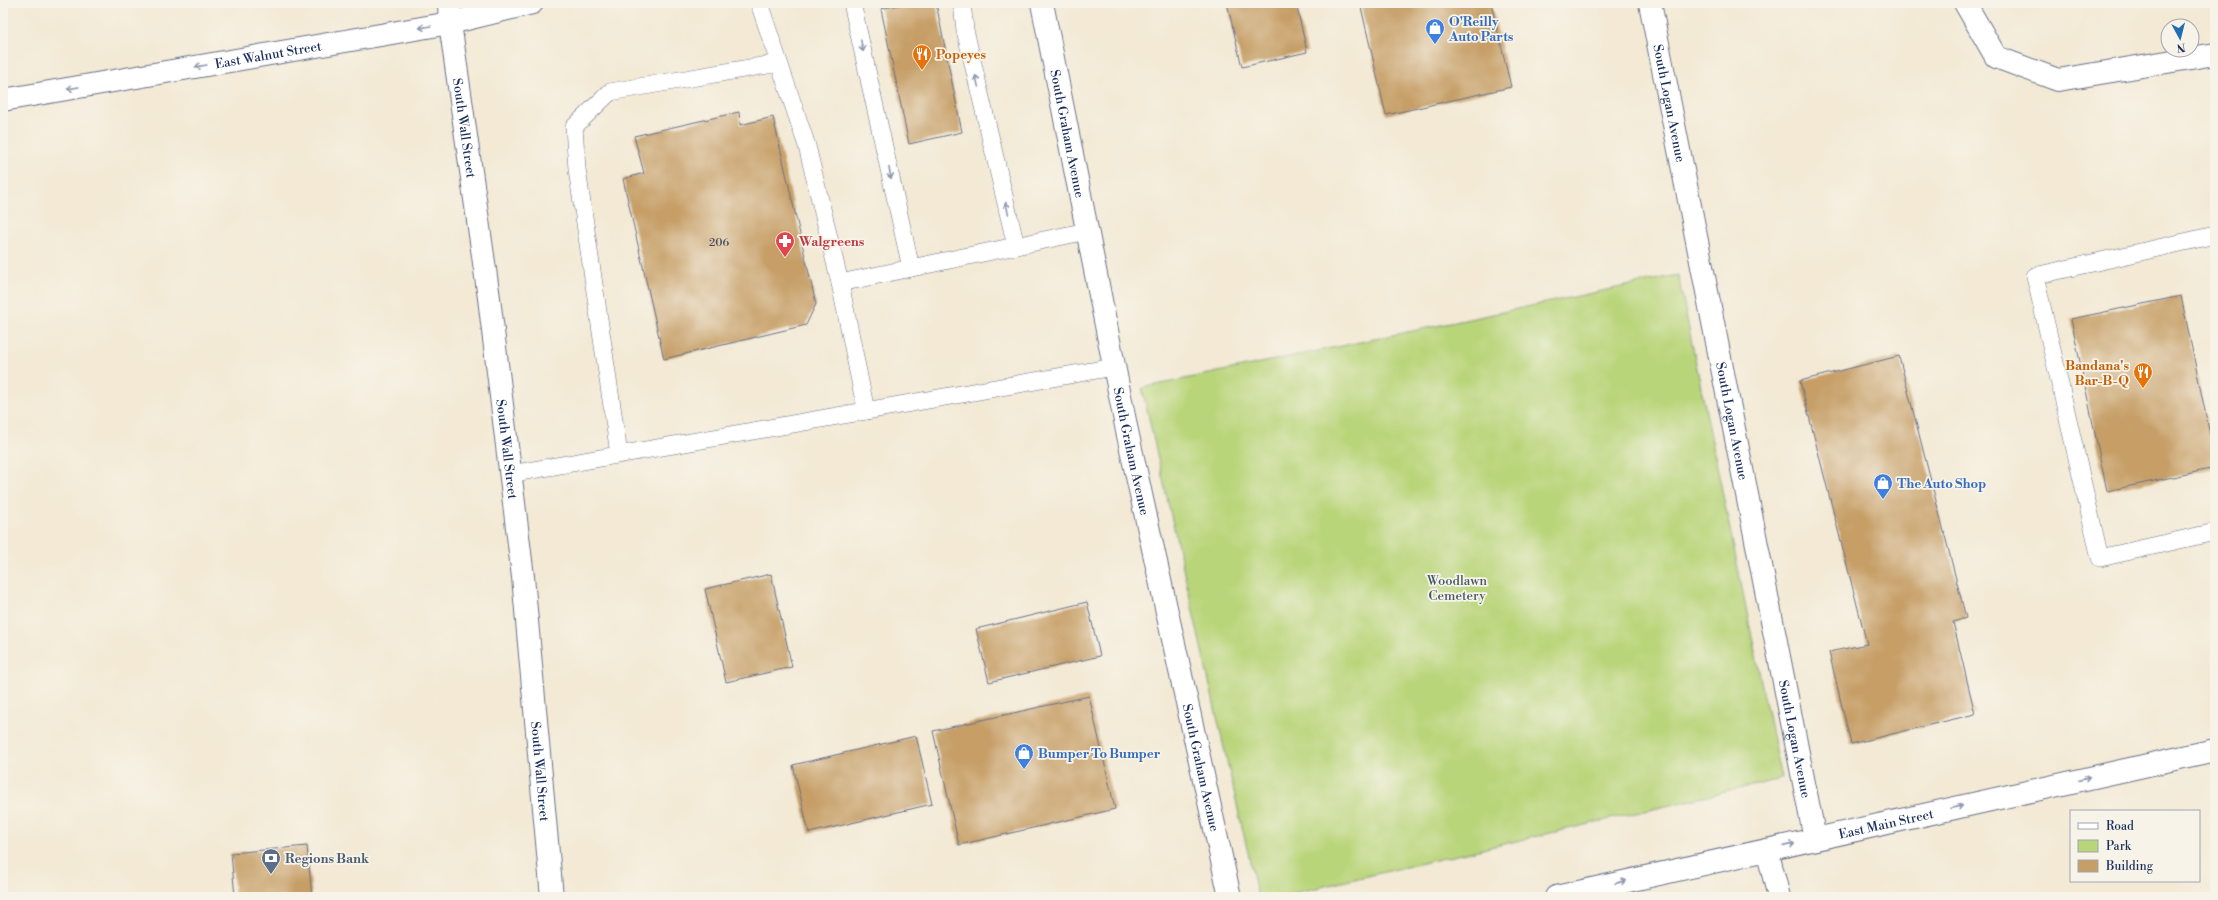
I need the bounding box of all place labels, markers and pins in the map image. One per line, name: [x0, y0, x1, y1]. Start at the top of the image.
place label: O'Reilly Auto Parts: [1448, 14, 1514, 45]
shop icon: O'Reilly Auto Parts: [1424, 17, 1446, 45]
restaurant icon: Popeyes: [911, 43, 933, 71]
place label: Popeyes: [936, 47, 986, 63]
pharmacy icon: Walgreens: [774, 230, 796, 258]
place label: Walgreens: [798, 234, 865, 250]
place label: Bandana's Bar-B-Q: [2065, 358, 2129, 389]
restaurant icon: Bandana's Bar-B-Q: [2132, 361, 2154, 389]
shop icon: The Auto Shop: [1872, 472, 1894, 500]
place label: The Auto Shop: [1897, 476, 1986, 492]
shop icon: Bumper To Bumper: [1013, 742, 1035, 770]
place label: Bumper To Bumper: [1038, 746, 1161, 762]
bank icon: Regions Bank: [260, 847, 282, 875]
place label: Regions Bank: [285, 851, 370, 867]

